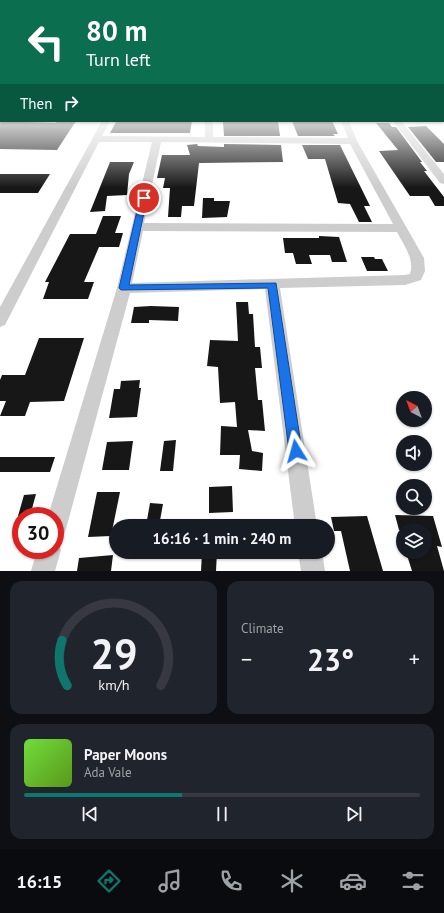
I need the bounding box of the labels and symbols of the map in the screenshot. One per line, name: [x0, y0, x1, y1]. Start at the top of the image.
pin: [127, 181, 161, 215]
north arrow: [396, 391, 432, 427]
position arrow: [275, 430, 317, 472]
speed limit sign: 30: [12, 507, 64, 559]

